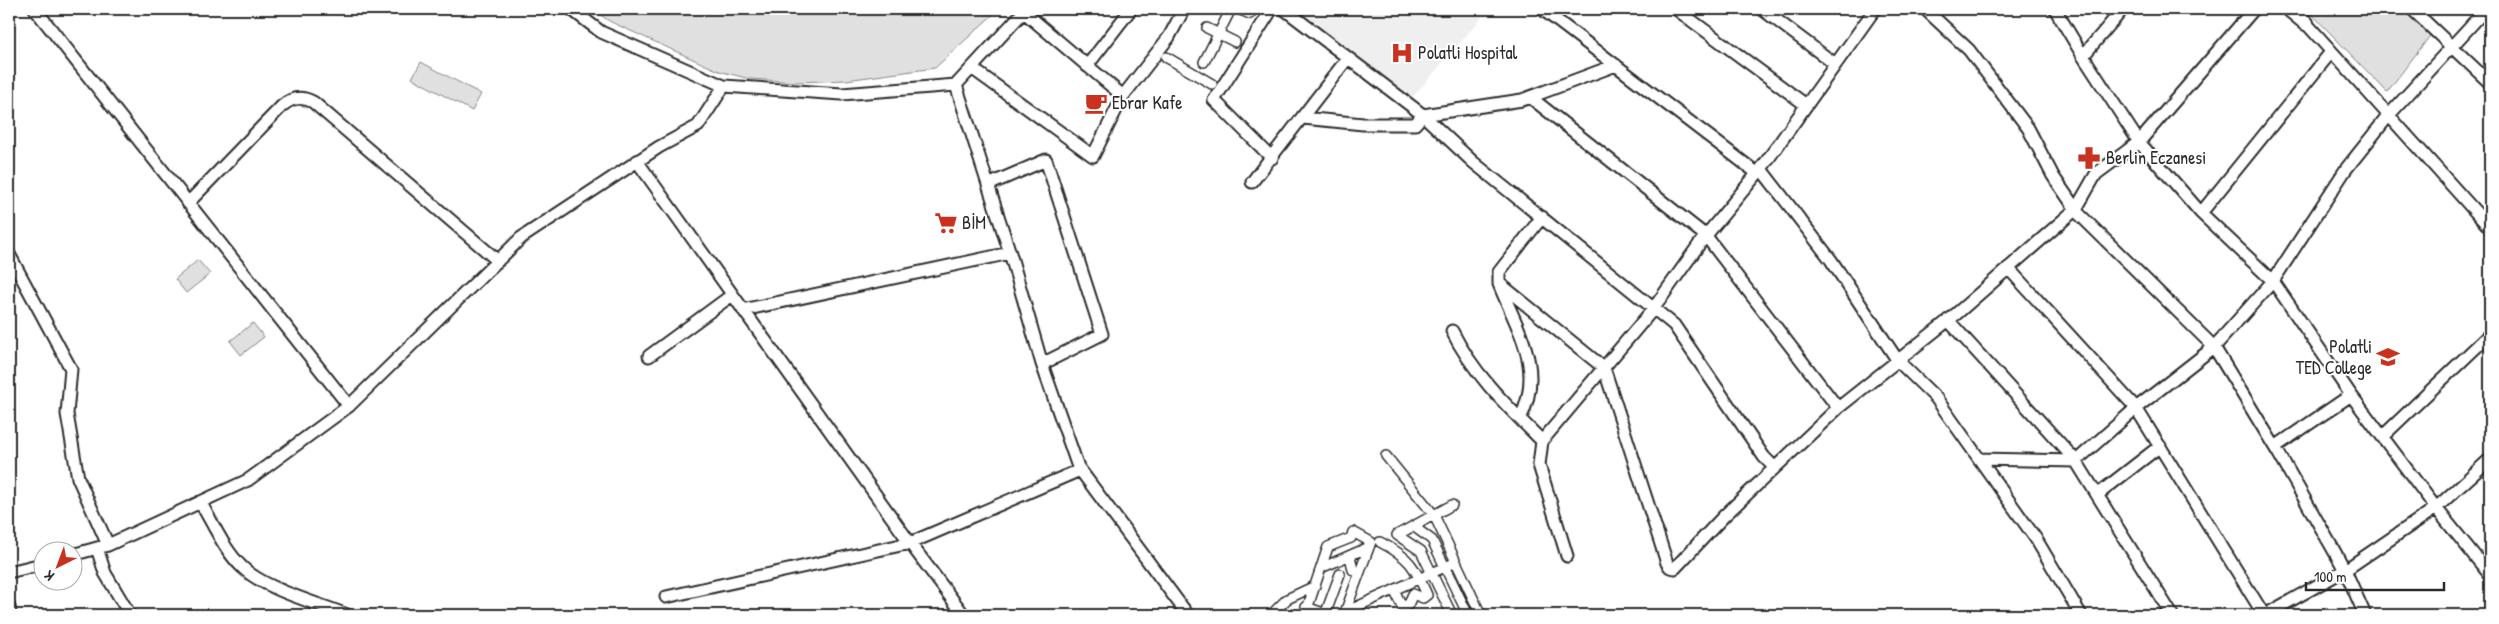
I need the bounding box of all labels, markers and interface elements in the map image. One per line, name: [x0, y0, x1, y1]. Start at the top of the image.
hospital icon: Polatli Hospital: [1389, 40, 1415, 66]
place label: Polatli Hospital: [1418, 40, 1517, 65]
cafe icon: Ebrar Kafe: [1083, 90, 1109, 116]
place label: Ebrar Kafe: [1112, 90, 1183, 115]
pharmacy icon: Berlin Eczanesi: [2076, 145, 2102, 171]
place label: Berlin Eczanesi: [2106, 145, 2206, 170]
supermarket icon: BİM: [933, 210, 959, 236]
place label: BİM: [962, 210, 986, 235]
place label: Polatli TED College: [2296, 334, 2372, 380]
school or university icon: Polatli TED College: [2375, 344, 2401, 370]
north arrow: [32, 542, 82, 592]
scale bar: [2306, 559, 2444, 591]
text: K: [39, 566, 58, 586]
text: 100 m: [2314, 566, 2347, 587]

